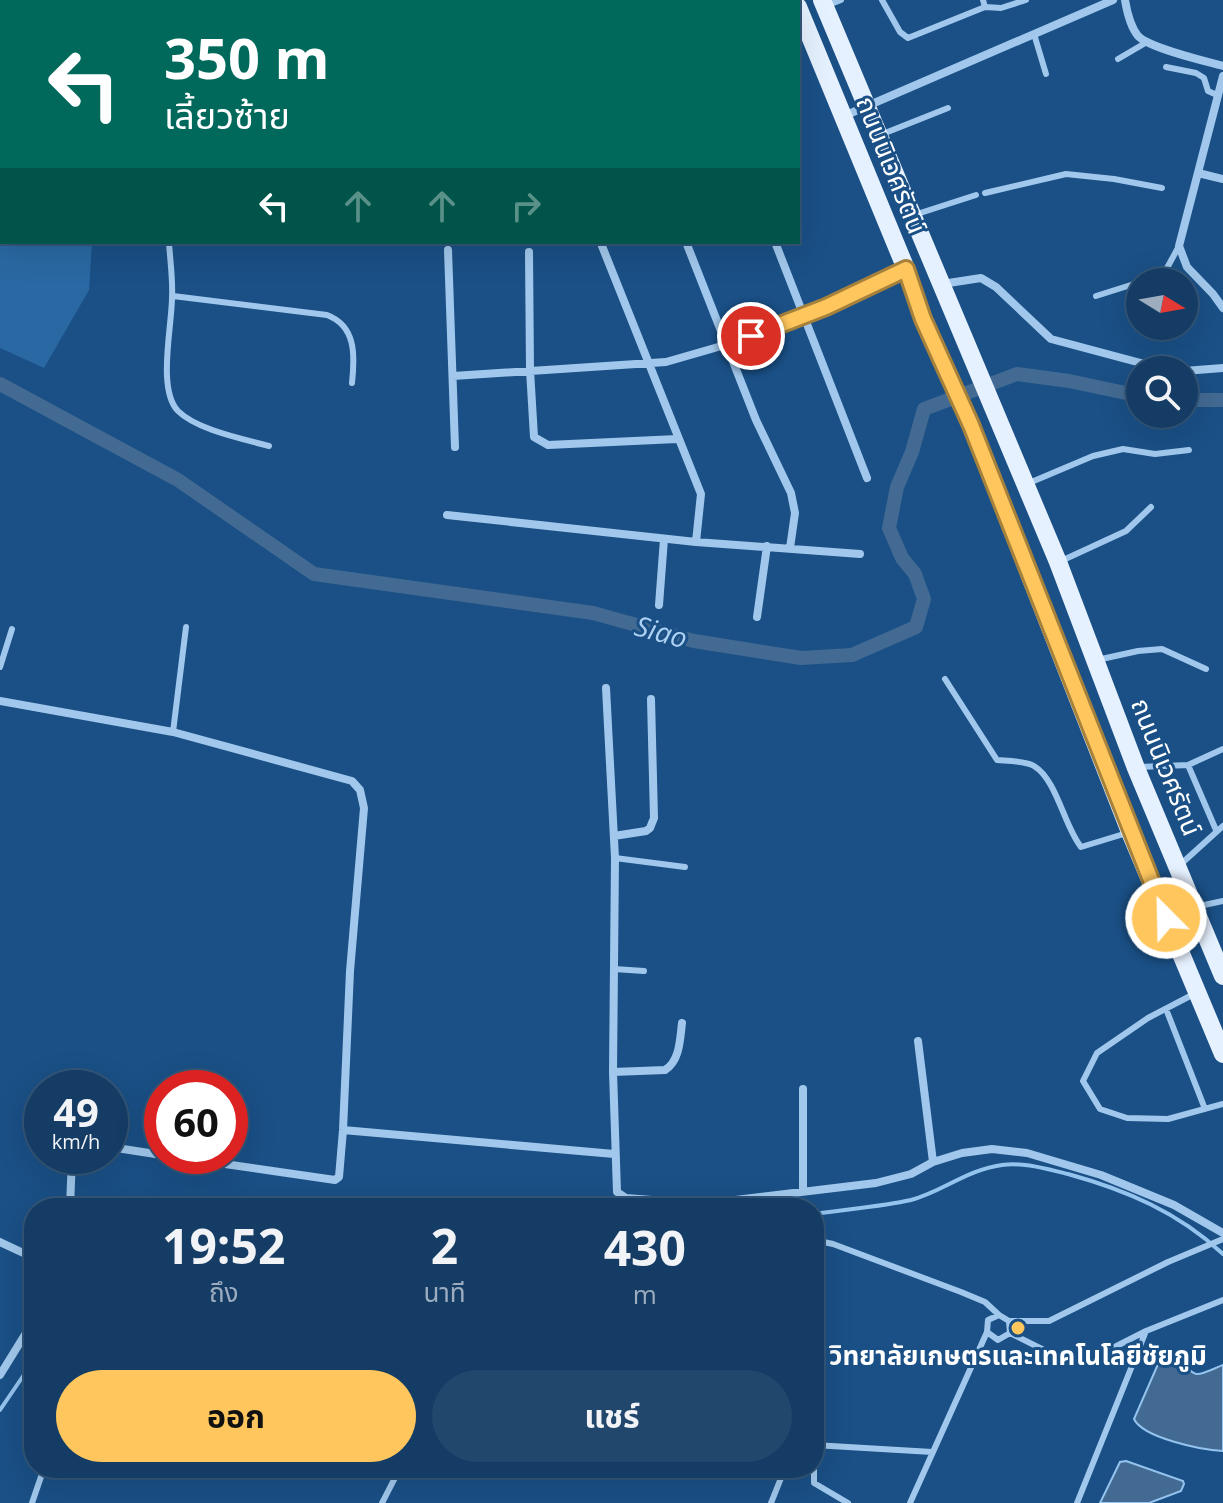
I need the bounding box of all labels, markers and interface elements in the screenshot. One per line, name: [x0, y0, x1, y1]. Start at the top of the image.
text: 350 m: [164, 19, 330, 95]
icon: left: [32, 32, 136, 136]
text: เลี้ยวซ้าย: [164, 91, 290, 140]
street label: ถนนนิเวศรัตน์: [848, 91, 936, 239]
icon: left: [252, 184, 296, 228]
icon: ahead: [336, 184, 380, 228]
icon: ahead: [420, 184, 464, 228]
icon: right: [504, 184, 548, 228]
north arrow: [1126, 268, 1198, 340]
map controls: [1126, 268, 1198, 428]
pin: [717, 302, 785, 370]
icon: arrive: [729, 314, 773, 358]
button: search: [1126, 356, 1198, 428]
water label: Siao: [631, 606, 692, 656]
street label: ถนนนิเวศรัตน์: [1123, 693, 1211, 841]
position arrow: [1124, 876, 1208, 960]
speed limit sign: 60: [144, 1070, 248, 1174]
text: 49: [53, 1084, 99, 1139]
text: km/h: [52, 1128, 100, 1155]
text: 19:52: [162, 1213, 285, 1278]
text: 2: [431, 1213, 458, 1278]
text: 430: [604, 1215, 686, 1280]
text: ถึง: [209, 1274, 239, 1310]
text: นาที: [423, 1274, 466, 1310]
text: m: [633, 1276, 657, 1312]
marker: วิทยาลัยเกษตรและเทคโนโลยีชัยภูมิ: [1009, 1319, 1027, 1337]
place label: วิทยาลัยเกษตรและเทคโนโลยีชัยภูมิ: [829, 1337, 1207, 1373]
button: ออก: [56, 1370, 416, 1462]
button: แชร์: [432, 1370, 792, 1462]

